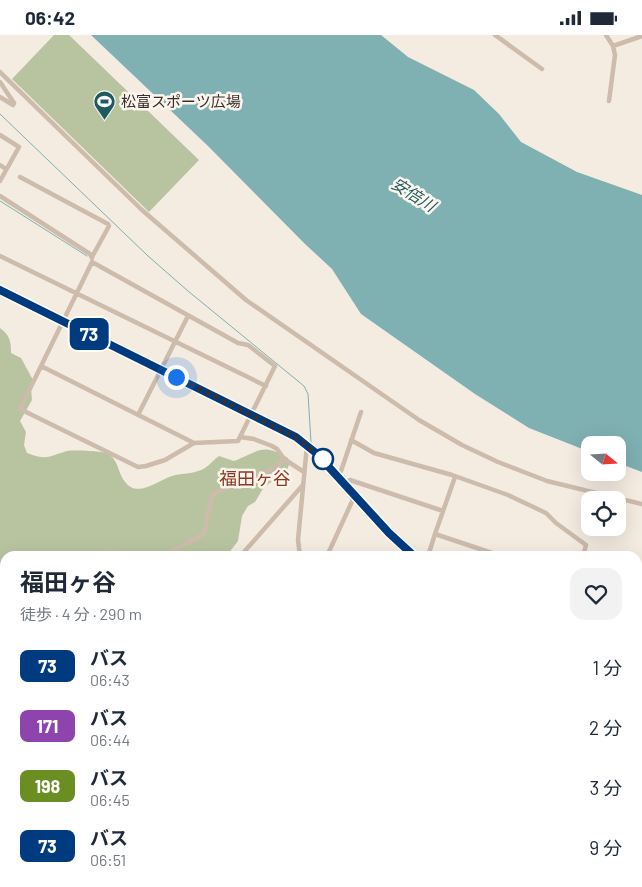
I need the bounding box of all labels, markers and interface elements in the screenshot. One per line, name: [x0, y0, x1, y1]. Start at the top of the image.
text: 06:42: [25, 6, 75, 29]
sports icon: 松富スポーツ広場: [93, 89, 117, 120]
place label: 松富スポーツ広場: [121, 92, 241, 110]
water label: 安倍川: [389, 173, 441, 216]
line badge: 73: [66, 318, 112, 350]
text: 73: [80, 323, 98, 345]
your location: [164, 365, 189, 390]
north arrow: [581, 436, 626, 481]
map controls: [581, 436, 626, 536]
unlabelled marker: [312, 448, 334, 470]
district label: 福田ヶ谷: [219, 467, 291, 489]
button: locate: [581, 491, 626, 536]
text: 福田ヶ谷: [20, 567, 116, 596]
button: heart: [570, 568, 622, 620]
text: 徒歩 · 4 分 · 290 m: [20, 604, 142, 623]
text: バス: [90, 646, 128, 669]
text: 73: [38, 655, 57, 677]
text: 1 分: [593, 656, 622, 679]
text: 06:43: [90, 670, 130, 689]
text: バス: [90, 706, 128, 729]
text: 171: [37, 715, 58, 737]
text: 2 分: [589, 716, 622, 739]
text: 06:44: [90, 730, 130, 749]
text: バス: [90, 766, 128, 789]
text: 198: [35, 775, 60, 797]
text: 3 分: [589, 776, 622, 799]
text: 06:45: [90, 790, 130, 809]
text: バス: [90, 826, 128, 849]
text: 73: [38, 835, 57, 857]
text: 9 分: [589, 836, 622, 859]
text: 06:51: [90, 850, 126, 869]

